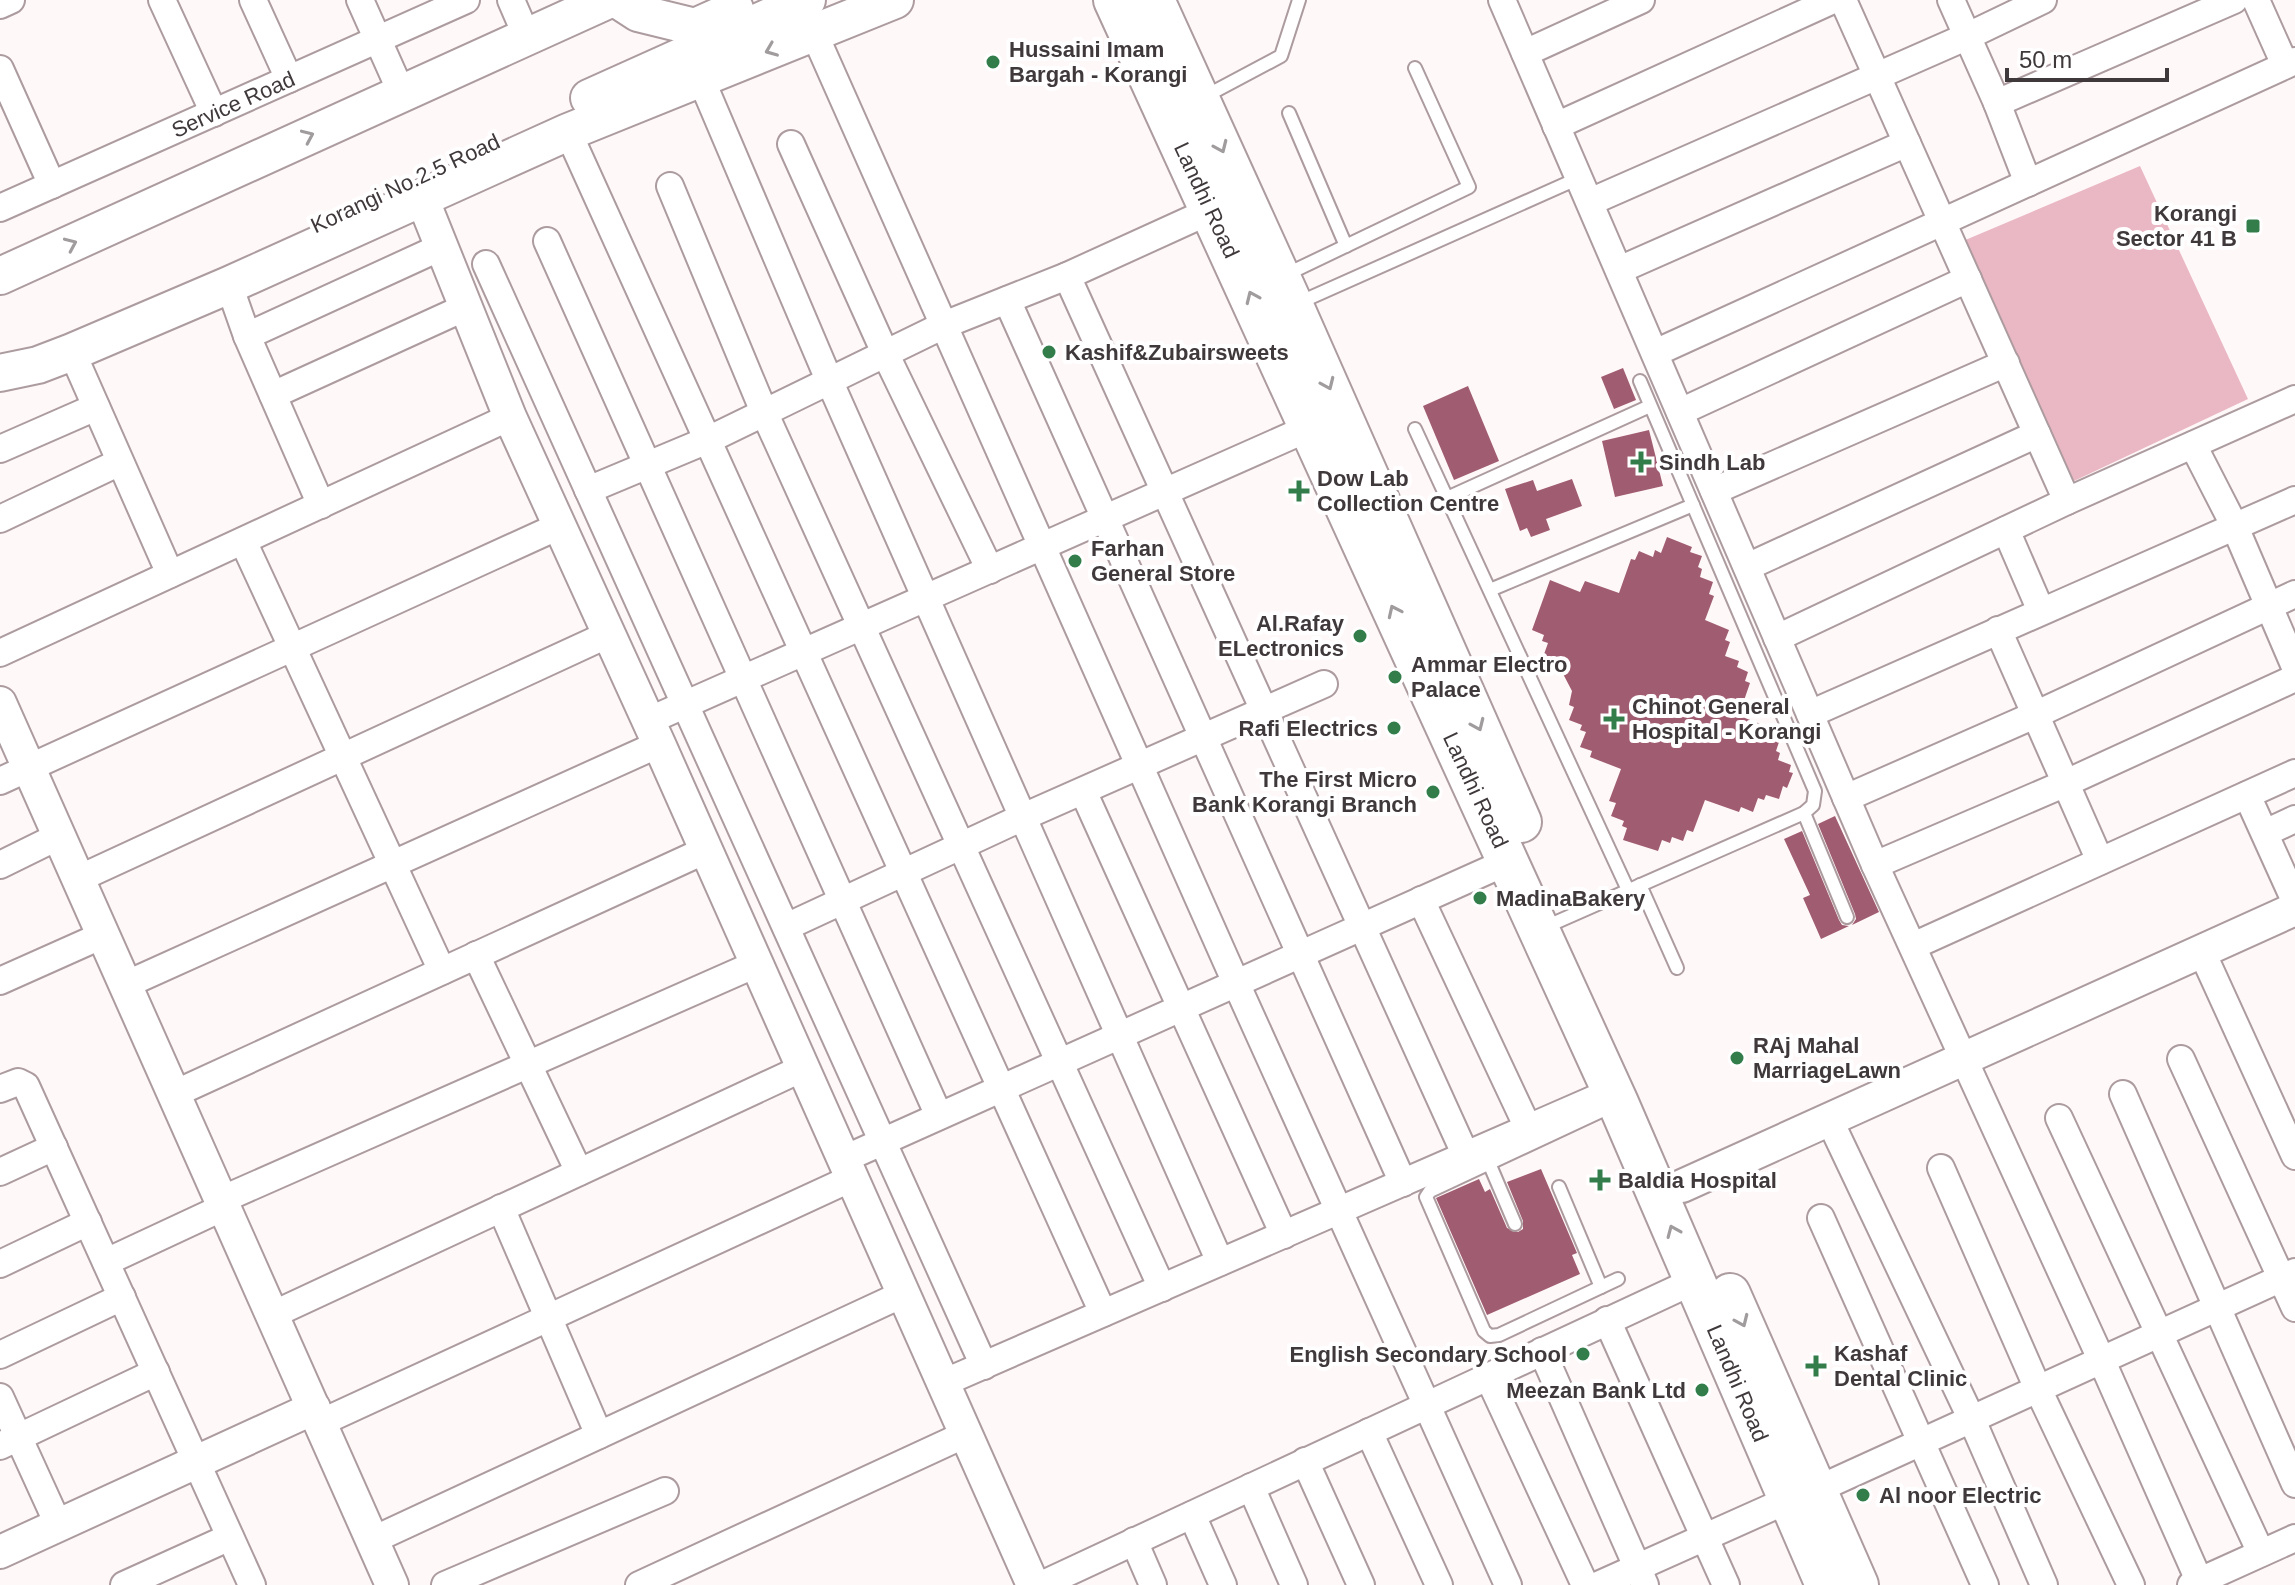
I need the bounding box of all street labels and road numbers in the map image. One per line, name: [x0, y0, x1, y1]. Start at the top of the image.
street label: Service Road: [168, 66, 299, 143]
street label: Korangi No.2.5 Road: [307, 129, 504, 238]
street label: Landhi Road: [1169, 138, 1244, 262]
street label: Landhi Road: [1438, 728, 1513, 852]
street label: Landhi Road: [1702, 1321, 1773, 1446]

